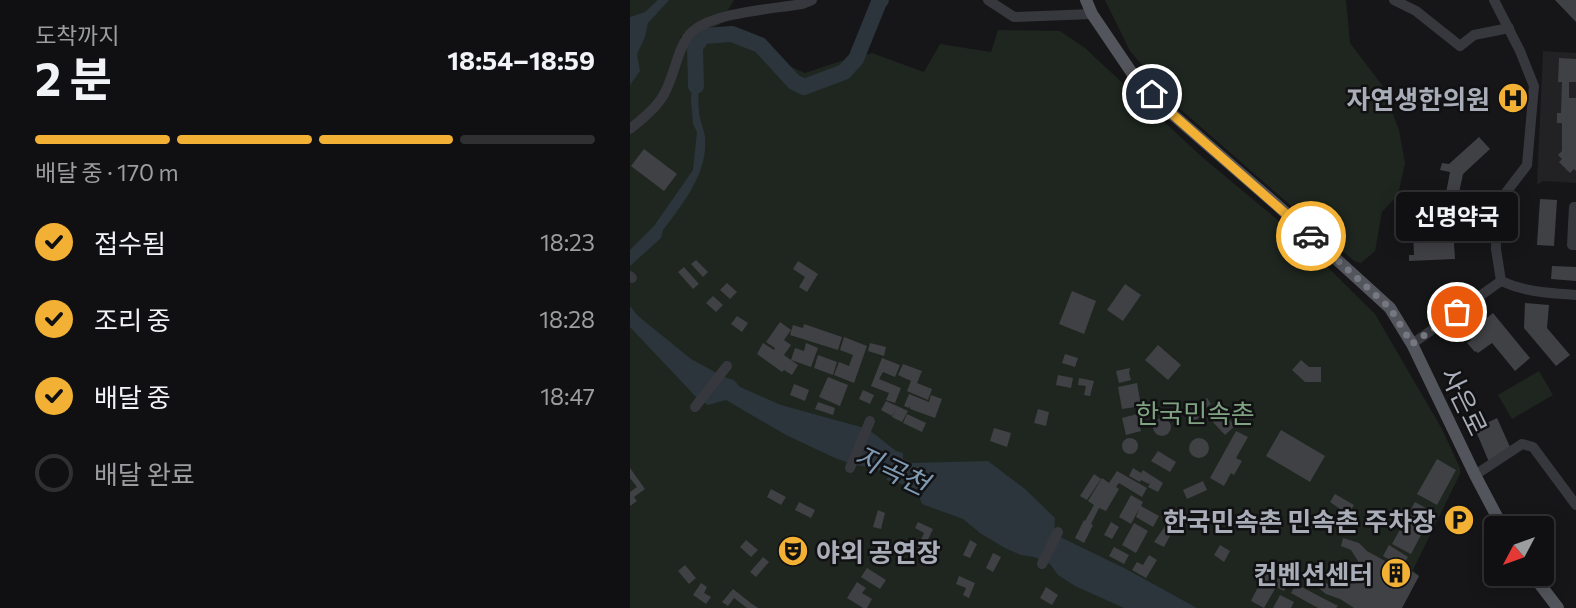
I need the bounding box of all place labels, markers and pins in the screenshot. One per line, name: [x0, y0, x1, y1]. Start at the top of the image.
pin: [1122, 64, 1182, 124]
hospital icon: 자연생한의원: [1496, 81, 1530, 115]
place label: 자연생한의원: [1346, 83, 1490, 114]
callout: 신명약국: [1396, 193, 1518, 242]
pin: [1427, 282, 1487, 342]
parking icon: 한국민속촌 민속촌 주차장: [1442, 503, 1476, 537]
place label: 한국민속촌 민속촌 주차장: [1163, 505, 1436, 536]
theatre icon: 야외 공연장: [776, 534, 810, 568]
place label: 야외 공연장: [816, 536, 941, 567]
building icon: 컨벤션센터: [1379, 556, 1413, 590]
place label: 컨벤션센터: [1253, 558, 1373, 589]

